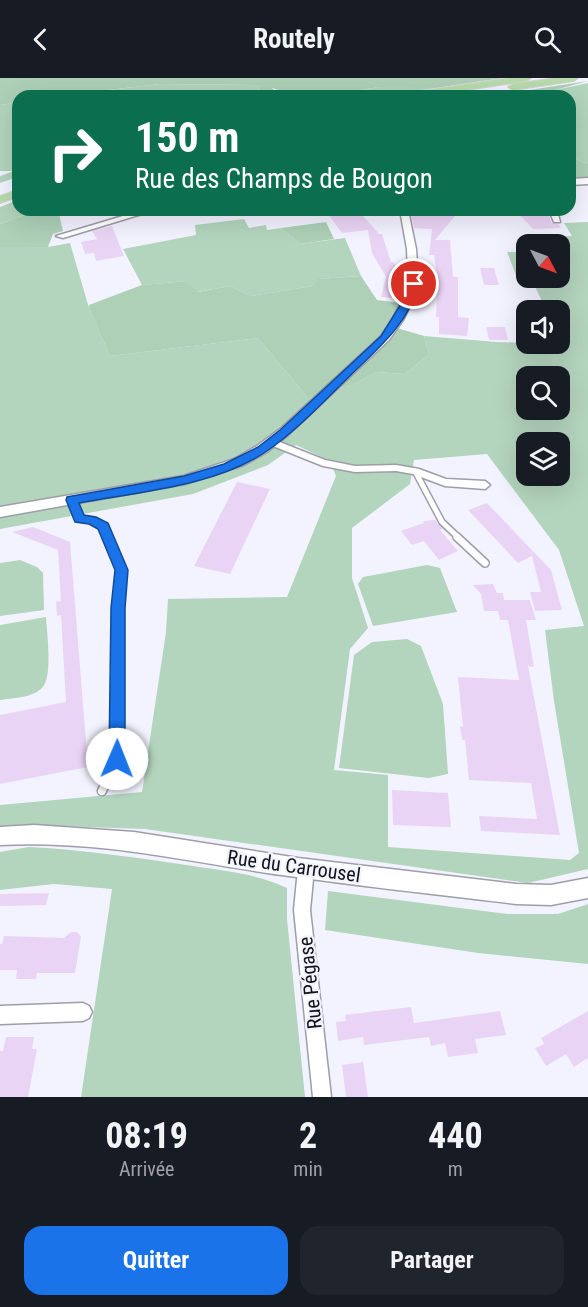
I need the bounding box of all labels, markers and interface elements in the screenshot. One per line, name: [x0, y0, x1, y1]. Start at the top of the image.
icon: back: [24, 23, 57, 56]
text: Routely: [253, 23, 335, 55]
icon: search: [531, 23, 564, 56]
text: 150 m: [135, 113, 240, 162]
icon: right: [36, 114, 114, 192]
text: Rue des Champs de Bougon: [135, 163, 433, 195]
north arrow: [516, 234, 570, 288]
map controls: [516, 234, 570, 486]
pin: [388, 258, 439, 309]
icon: arrive: [397, 267, 430, 300]
button: sound: [516, 300, 570, 354]
button: search: [516, 366, 570, 420]
button: layers: [516, 432, 570, 486]
position arrow: [85, 727, 149, 791]
street label: Rue du Carrousel: [226, 845, 362, 887]
street label: Rue Pégase: [293, 936, 327, 1030]
text: 08:19: [105, 1115, 188, 1157]
text: 2: [299, 1115, 317, 1157]
text: 440: [428, 1115, 483, 1157]
text: Arrivée: [119, 1157, 174, 1181]
text: min: [293, 1157, 323, 1181]
text: m: [448, 1157, 463, 1181]
button: Quitter: [24, 1226, 288, 1295]
button: Partager: [300, 1226, 564, 1295]

